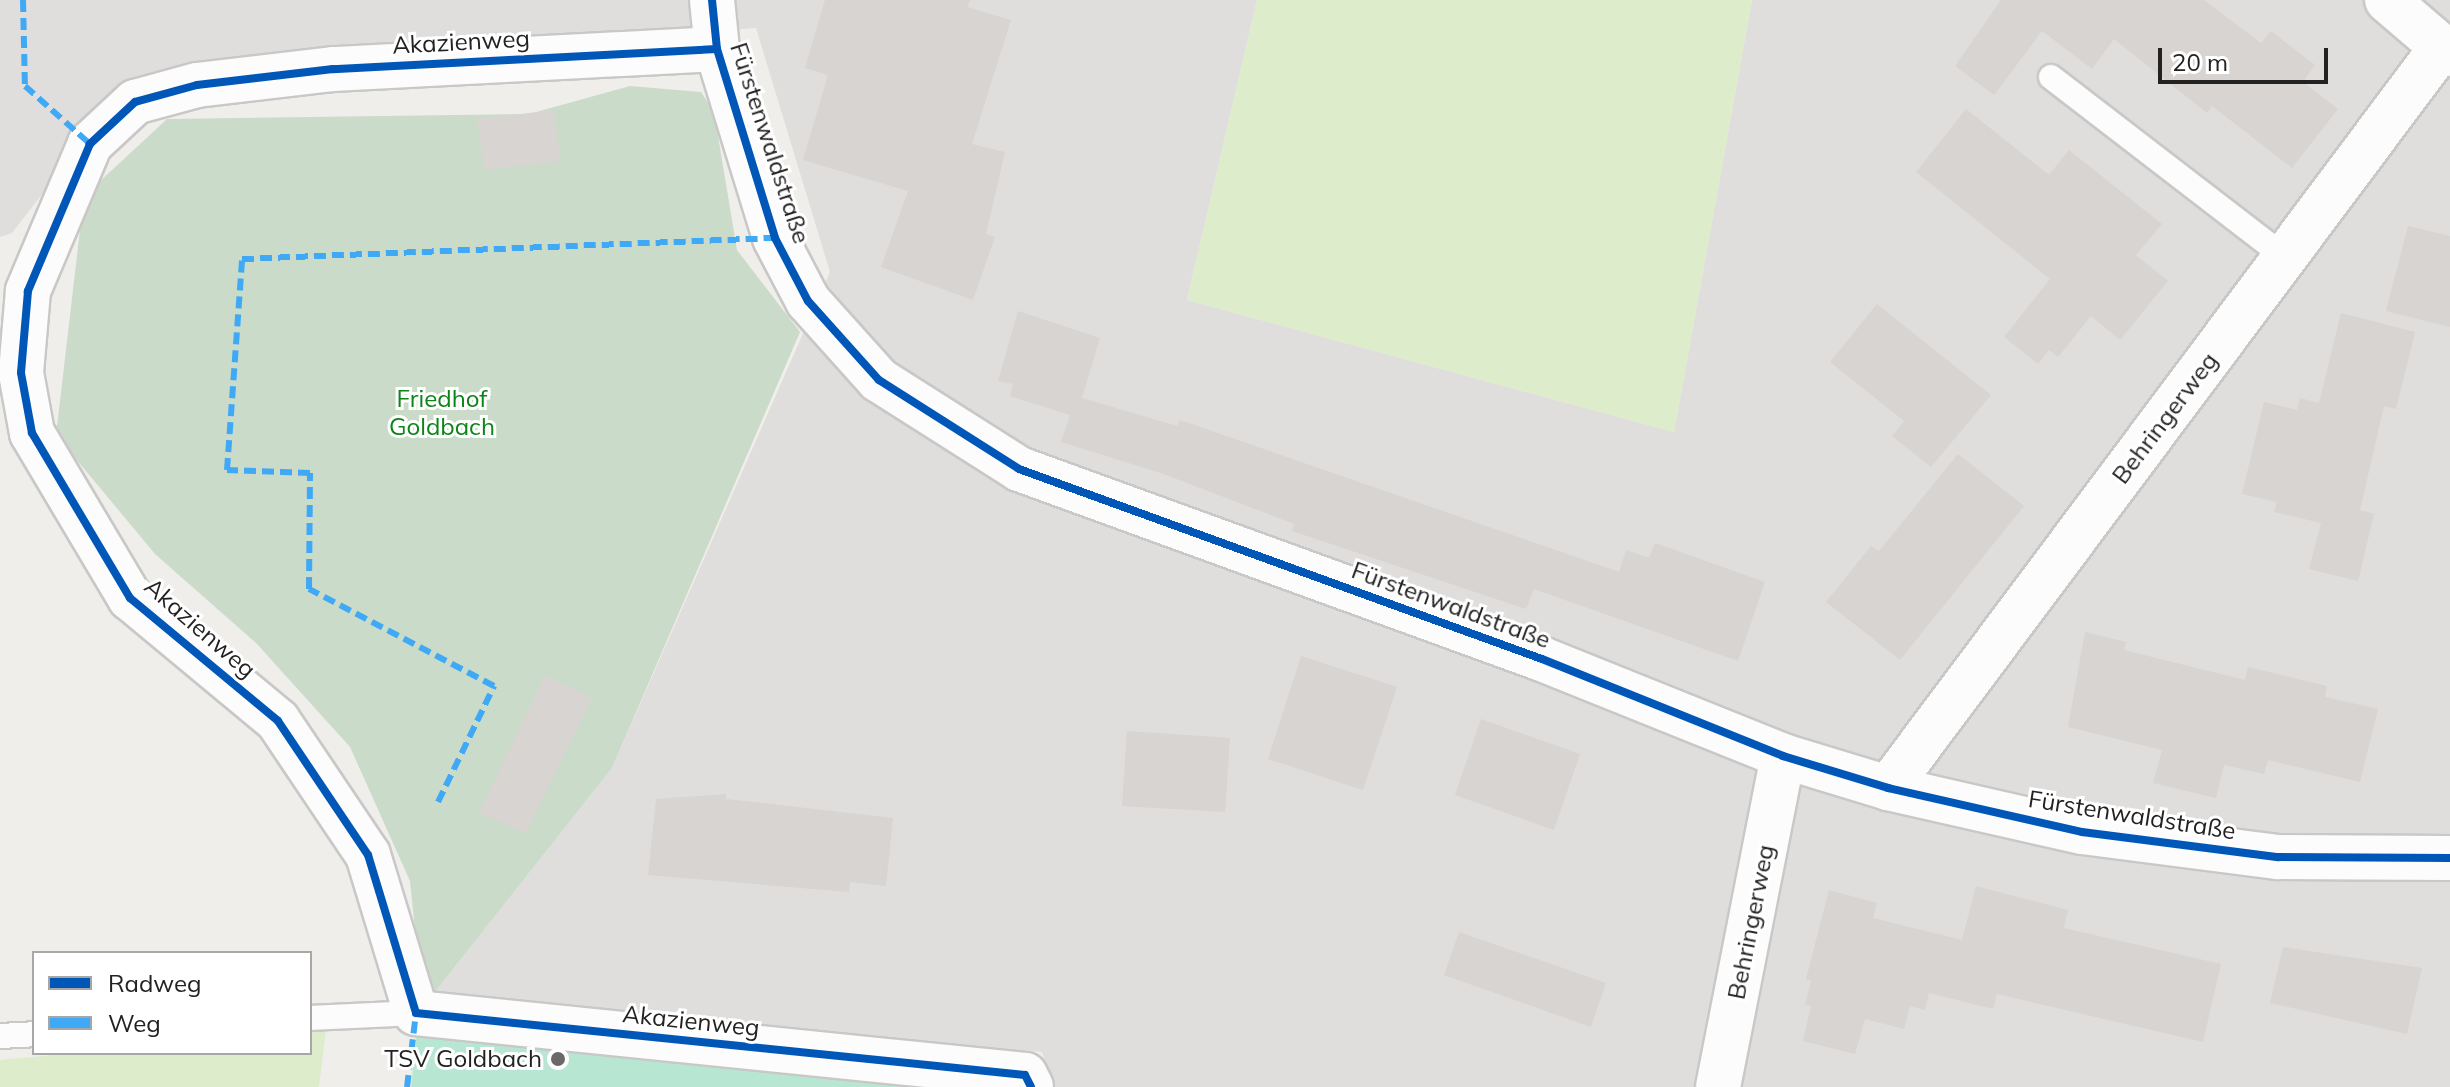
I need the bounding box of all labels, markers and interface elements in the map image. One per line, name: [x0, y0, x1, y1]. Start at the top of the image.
street label: Akazienweg: [392, 24, 530, 60]
scale bar: [2162, 32, 2332, 82]
street label: Fürstenwaldstraße: [724, 39, 816, 247]
text: 20 m: [2172, 47, 2228, 77]
street label: Behringerweg: [2106, 347, 2224, 489]
park label: Friedhof Goldbach: [389, 385, 495, 441]
street label: Fürstenwaldstraße: [1348, 556, 1554, 654]
street label: Akazienweg: [139, 572, 261, 684]
street label: Fürstenwaldstraße: [2026, 784, 2238, 846]
street label: Behringerweg: [1722, 842, 1780, 1002]
legend: [32, 951, 312, 1055]
text: Radweg: [108, 968, 202, 998]
street label: Akazienweg: [621, 999, 761, 1043]
text: Weg: [108, 1008, 161, 1038]
place label: TSV Goldbach: [384, 1045, 542, 1073]
marker: TSV Goldbach: [549, 1050, 567, 1068]

